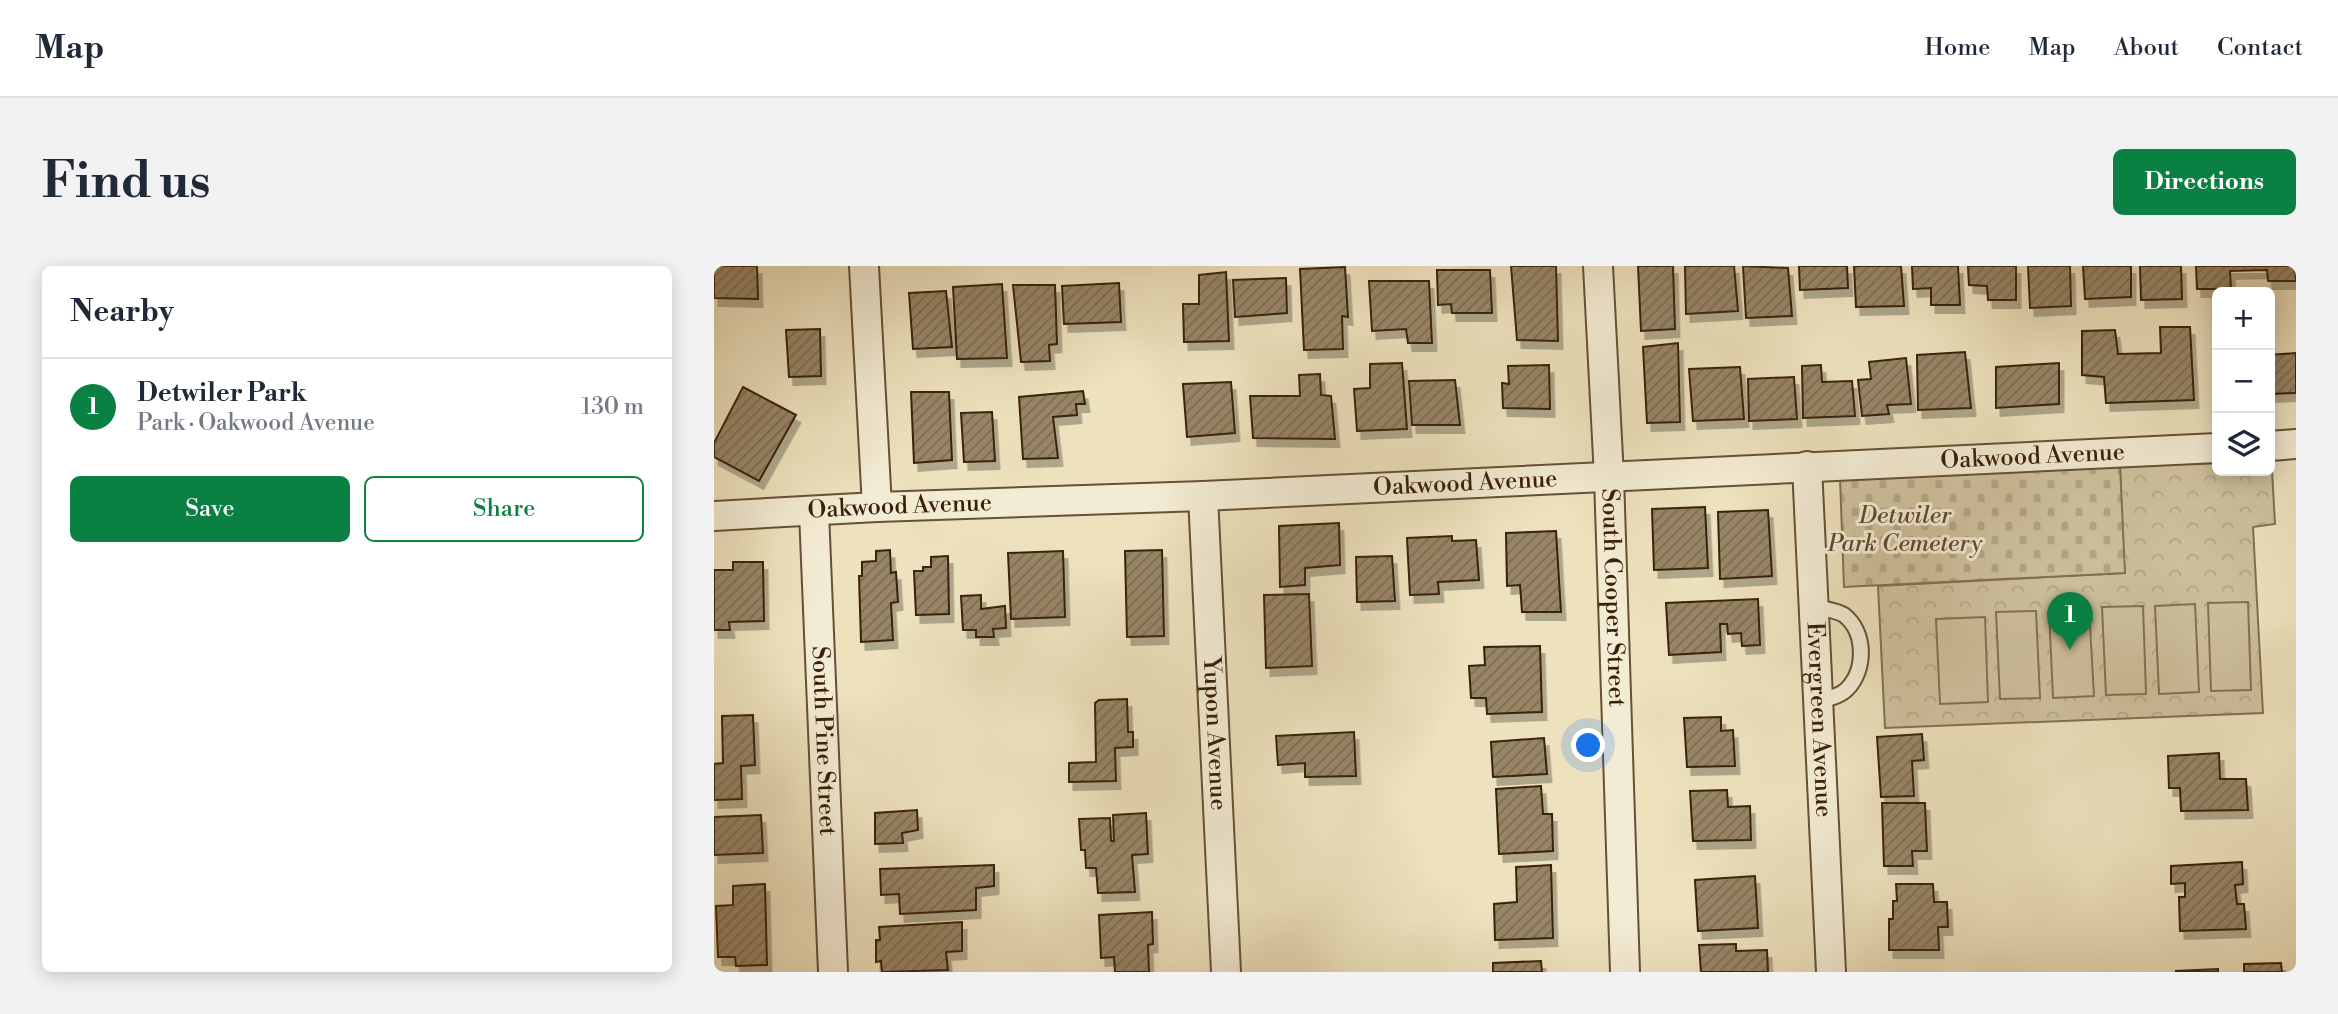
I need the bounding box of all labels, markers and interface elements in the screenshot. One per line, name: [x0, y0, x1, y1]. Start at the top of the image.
text: Map: [35, 28, 104, 69]
text: Home: [1925, 33, 1990, 63]
text: Map: [2028, 33, 2076, 63]
text: About: [2114, 33, 2179, 63]
text: Contact: [2217, 33, 2303, 63]
button: Directions: [2113, 149, 2296, 215]
text: Find us: [42, 152, 211, 213]
map controls: [2212, 287, 2275, 476]
button: +: [2212, 287, 2275, 350]
text: Nearby: [70, 293, 174, 331]
button: −: [2212, 350, 2275, 413]
text: Detwiler Park: [137, 377, 307, 409]
text: 1: [87, 393, 99, 421]
text: 130 m: [581, 393, 644, 421]
text: Park · Oakwood Avenue: [137, 409, 375, 437]
button: layers: [2212, 413, 2275, 476]
street label: Oakwood Avenue: [1940, 437, 2125, 476]
street label: Oakwood Avenue: [1372, 464, 1558, 503]
button: Save: [70, 476, 350, 542]
button: Share: [364, 476, 644, 542]
street label: Oakwood Avenue: [807, 488, 992, 526]
street label: South Cooper Street: [1594, 488, 1631, 708]
park label: Detwiler Park Cemetery: [1827, 501, 1983, 559]
pin: 1: [2047, 592, 2093, 650]
street label: Evergreen Avenue: [1799, 621, 1839, 818]
street label: South Pine Street: [805, 645, 842, 837]
street label: Yupon Avenue: [1196, 654, 1233, 811]
your location: [1571, 728, 1605, 762]

